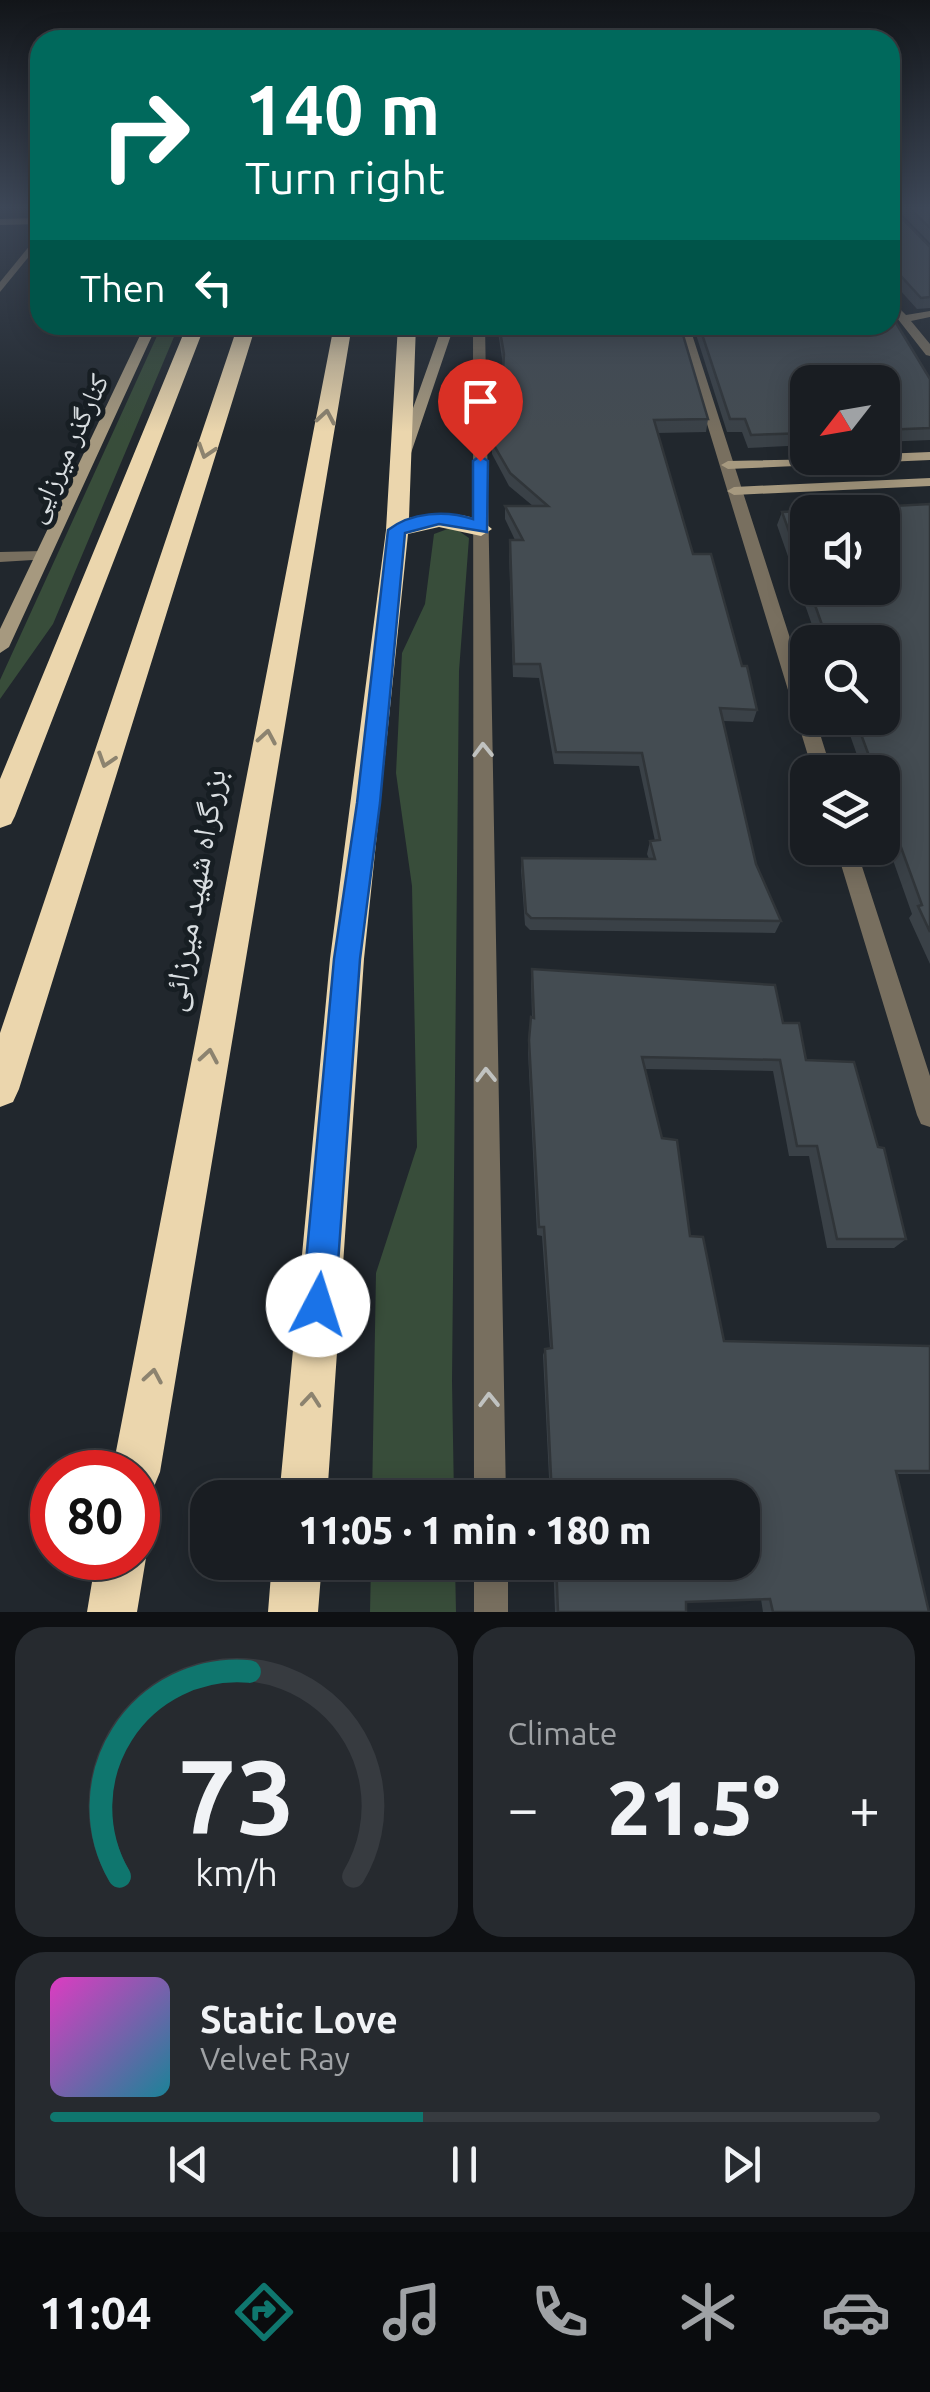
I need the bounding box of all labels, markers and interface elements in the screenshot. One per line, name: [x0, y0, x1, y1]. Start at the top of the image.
icon: right: [80, 70, 210, 200]
text: 140 m: [245, 70, 440, 148]
text: Turn right: [245, 152, 445, 203]
icon: left: [186, 260, 241, 315]
text: Then: [80, 267, 166, 309]
pin: [438, 359, 523, 462]
north arrow: [790, 365, 900, 475]
map controls: [790, 365, 900, 865]
street label: کنارگذر میرزایی: [18, 368, 117, 528]
icon: arrive: [453, 374, 508, 429]
one-way arrow: [315, 409, 336, 425]
one-way arrow: [197, 442, 217, 459]
button: sound: [790, 495, 900, 605]
button: search: [790, 625, 900, 735]
one-way arrow: [256, 728, 277, 745]
one-way arrow: [472, 742, 494, 758]
one-way arrow: [97, 751, 117, 768]
button: layers: [790, 755, 900, 865]
street label: بزرگراه شهید میرزائی: [154, 766, 235, 1014]
one-way arrow: [198, 1048, 219, 1065]
one-way arrow: [475, 1067, 497, 1082]
position arrow: [266, 1253, 370, 1357]
one-way arrow: [142, 1368, 163, 1385]
one-way arrow: [299, 1392, 321, 1408]
one-way arrow: [478, 1392, 500, 1408]
speed limit sign: 80: [30, 1450, 160, 1580]
text: 11:05 · 1 min · 180 m: [298, 1509, 652, 1551]
text: Climate: [508, 1715, 618, 1751]
text: 73: [178, 1737, 295, 1854]
text: 21.5°: [607, 1765, 780, 1849]
text: −: [508, 1777, 539, 1838]
text: +: [849, 1777, 880, 1838]
text: km/h: [195, 1853, 278, 1893]
text: Static Love: [200, 1998, 398, 2040]
text: Velvet Ray: [200, 2040, 350, 2076]
icon: previous: [161, 2137, 216, 2192]
icon: pause: [437, 2137, 492, 2192]
icon: next: [714, 2137, 769, 2192]
icon: directions: [229, 2277, 299, 2347]
icon: music: [377, 2277, 447, 2347]
icon: phone: [525, 2277, 595, 2347]
icon: climate: [673, 2277, 743, 2347]
icon: car: [821, 2277, 891, 2347]
text: 11:04: [39, 2287, 152, 2338]

